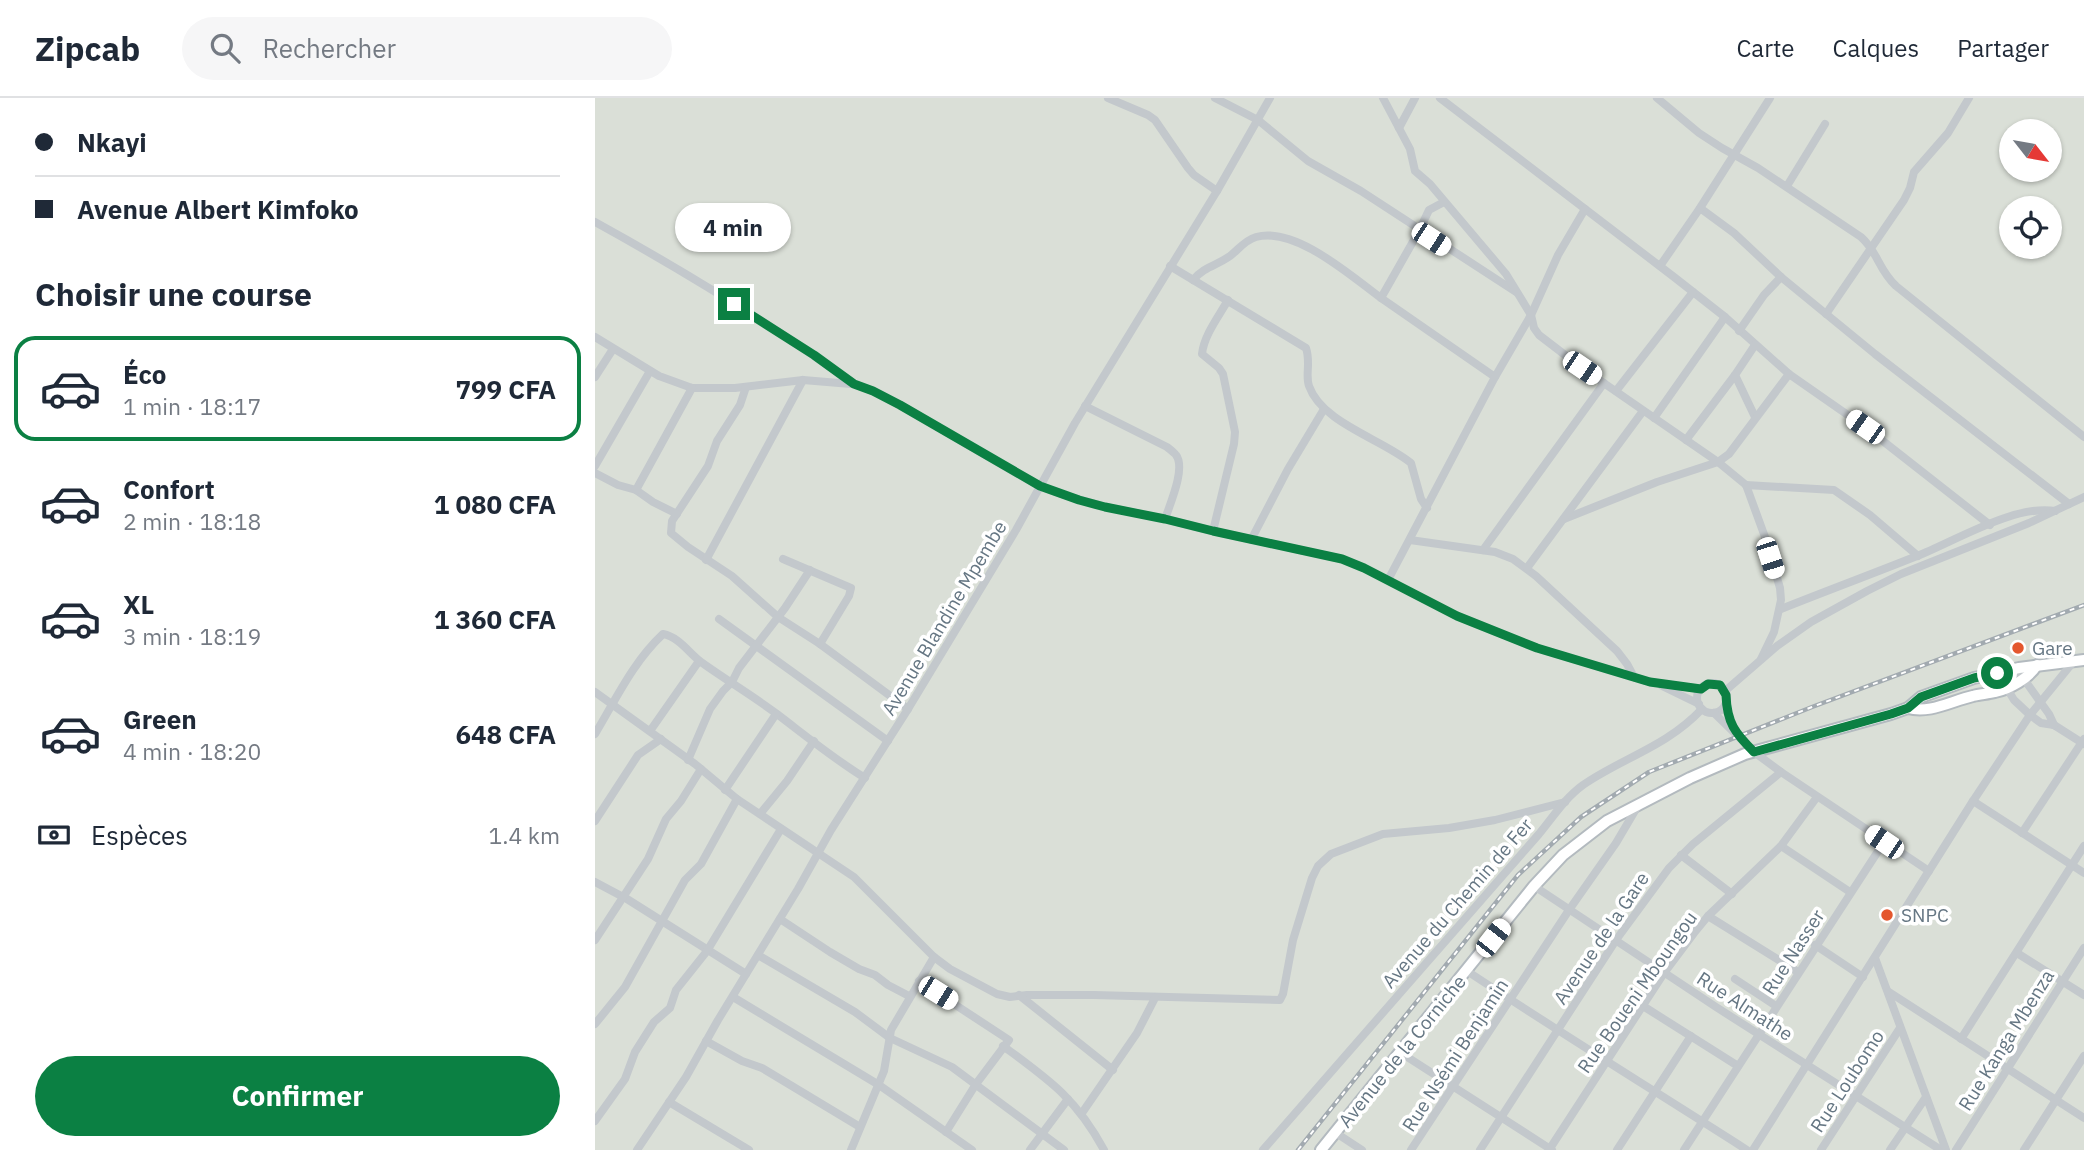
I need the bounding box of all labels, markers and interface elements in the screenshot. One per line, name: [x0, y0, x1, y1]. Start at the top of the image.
search box: [182, 17, 672, 80]
text: Zipcab: [35, 27, 140, 70]
icon: search: [206, 29, 244, 67]
text: Rechercher: [262, 31, 396, 65]
text: Carte: [1736, 32, 1795, 64]
text: Calques: [1833, 32, 1919, 64]
text: Partager: [1957, 32, 2049, 64]
north arrow: [1999, 119, 2061, 182]
map controls: [1999, 119, 2062, 259]
text: Nkayi: [77, 125, 147, 159]
text: Avenue Albert Kimfoko: [77, 192, 359, 226]
button: locate: [1999, 196, 2062, 259]
callout: 4 min: [676, 202, 792, 252]
text: 4 min: [703, 212, 763, 242]
car: [1408, 219, 1455, 259]
text: Choisir une course: [35, 273, 312, 315]
route end: [718, 288, 750, 320]
car: [1559, 348, 1606, 388]
icon: car: [39, 357, 102, 420]
text: Éco: [123, 357, 167, 391]
text: 799 CFA: [455, 372, 556, 406]
text: 1 min · 18:17: [123, 391, 261, 421]
car: [1842, 406, 1889, 448]
icon: car: [39, 472, 102, 535]
text: Confort: [123, 472, 215, 506]
text: 1 080 CFA: [434, 487, 556, 521]
text: 2 min · 18:18: [123, 506, 261, 536]
street label: Avenue Blandine Mpembe: [876, 516, 1012, 720]
car: [1754, 535, 1787, 581]
icon: car: [39, 587, 102, 650]
text: XL: [123, 587, 154, 621]
text: 1 360 CFA: [434, 602, 556, 636]
text: 3 min · 18:19: [123, 621, 261, 651]
place label: Gare: [2032, 636, 2073, 660]
marker: Gare: [2010, 640, 2026, 656]
route start: [1981, 657, 2013, 689]
icon: car: [39, 702, 102, 765]
text: Green: [123, 702, 197, 736]
text: 648 CFA: [455, 717, 556, 751]
text: 4 min · 18:20: [123, 736, 261, 766]
street label: Avenue du Chemin de Fer: [1377, 813, 1537, 993]
icon: cash: [35, 816, 73, 854]
text: Espèces: [91, 818, 188, 852]
text: 1.4 km: [489, 820, 560, 850]
car: [1861, 822, 1908, 862]
street label: Avenue de la Gare: [1548, 867, 1654, 1009]
place label: SNPC: [1901, 903, 1949, 927]
street label: Rue Nasser: [1756, 905, 1830, 999]
street label: Rue Boueni Mboungou: [1572, 906, 1702, 1078]
marker: SNPC: [1879, 907, 1895, 923]
car: [1472, 915, 1515, 961]
street label: Rue Kanga Mbenza: [1953, 965, 2059, 1115]
street label: Rue Almathe: [1692, 966, 1798, 1046]
street label: Avenue de la Corniche: [1333, 970, 1471, 1132]
car: [915, 973, 962, 1013]
street label: Rue Nsémi Benjamin: [1397, 974, 1513, 1136]
street label: Rue Loubomo: [1805, 1025, 1889, 1137]
button: Confirmer: [35, 1056, 560, 1136]

